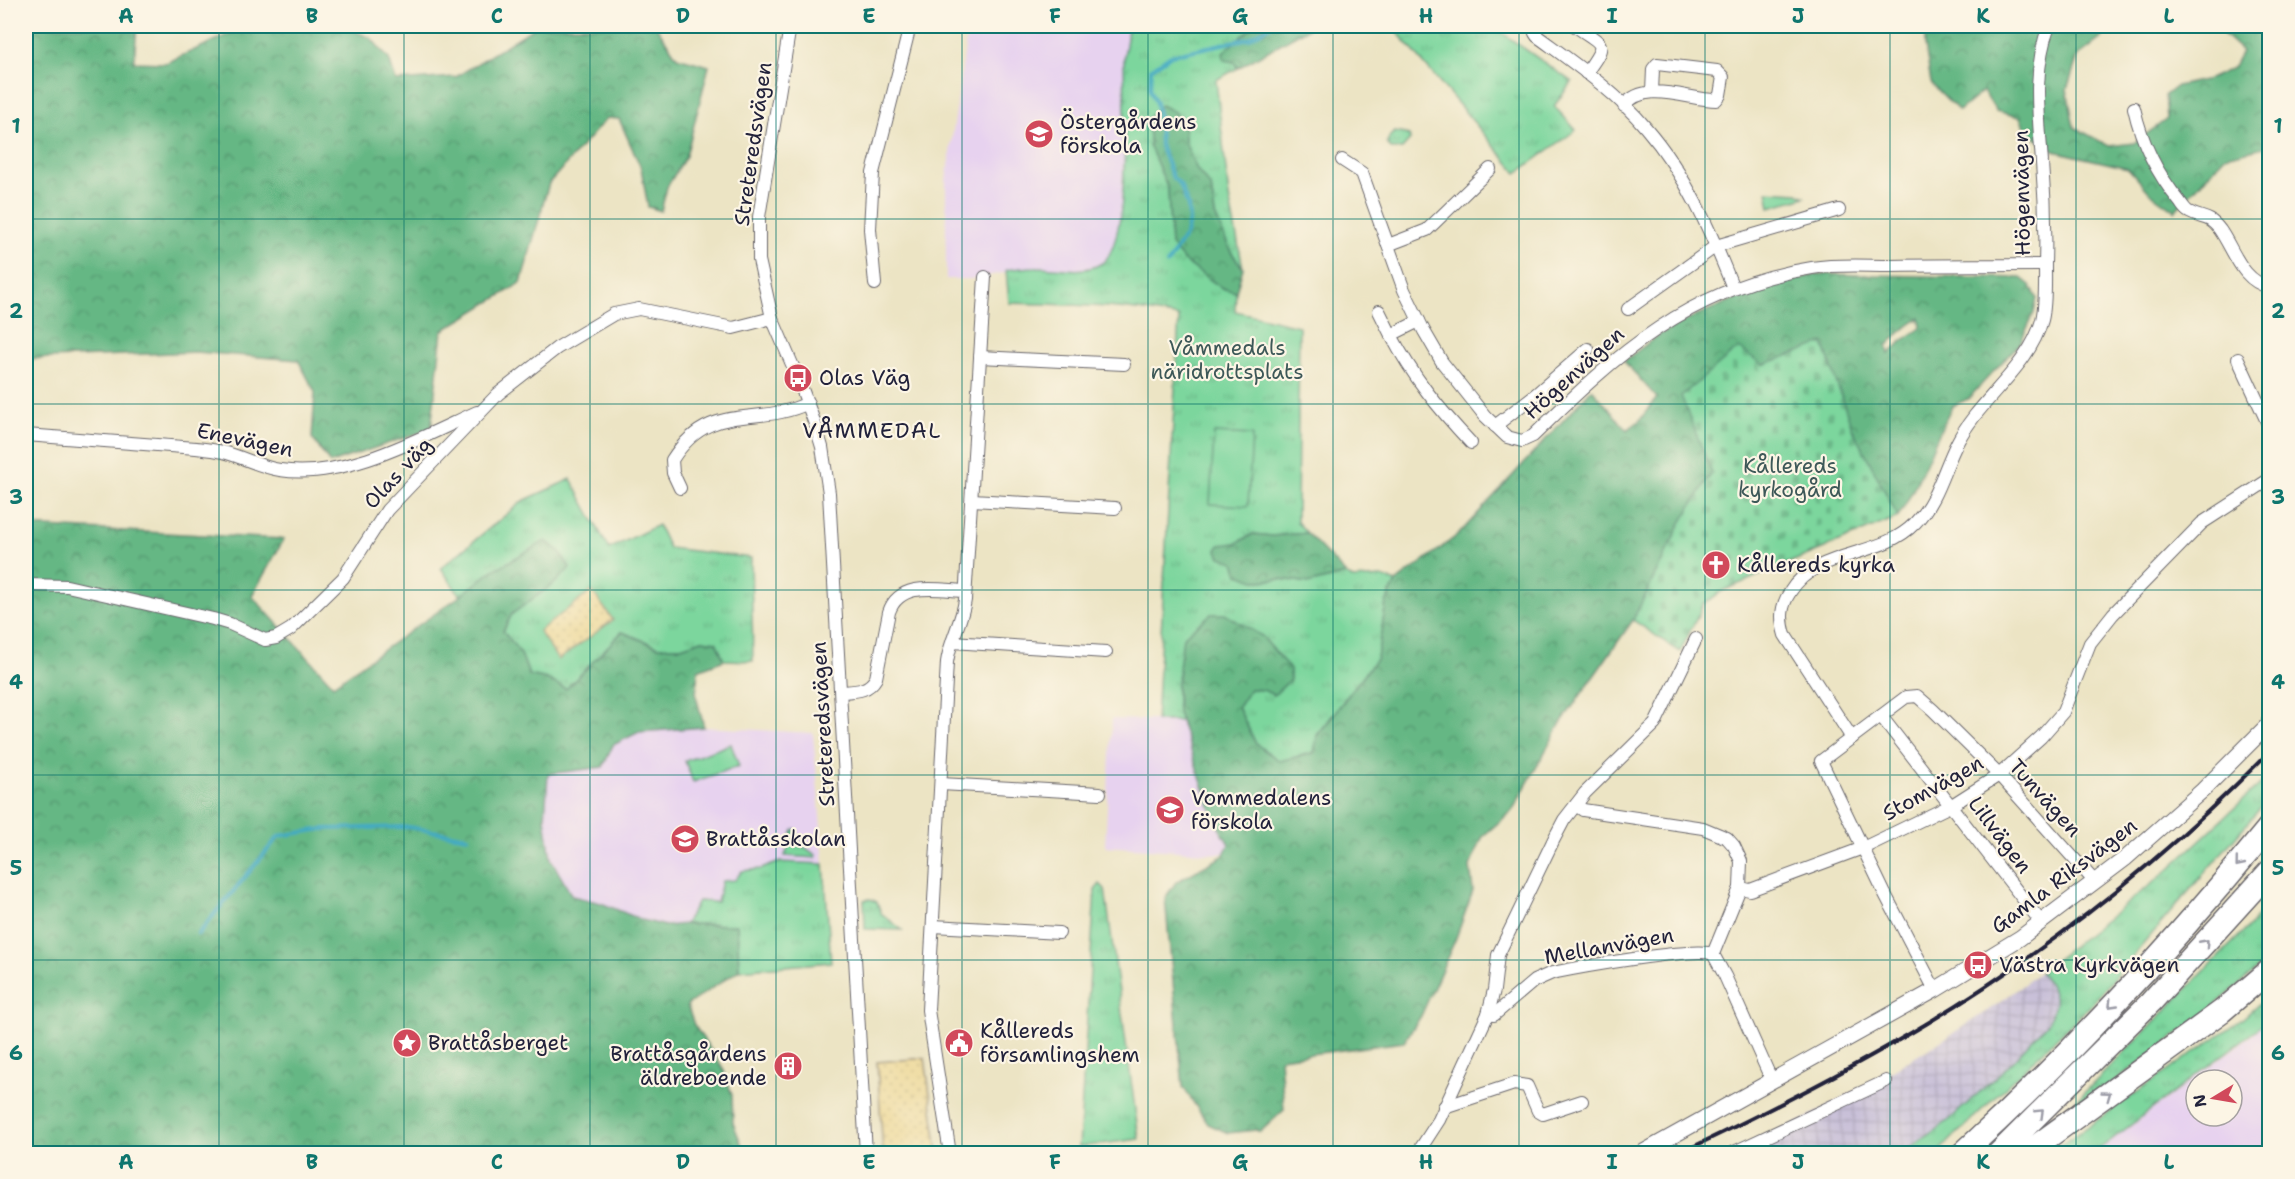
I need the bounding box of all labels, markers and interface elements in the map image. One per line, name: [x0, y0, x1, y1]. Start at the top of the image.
text: A: [118, 3, 134, 29]
text: B: [306, 3, 318, 29]
text: C: [491, 3, 503, 29]
text: D: [676, 3, 690, 29]
text: E: [862, 3, 876, 29]
text: F: [1049, 3, 1061, 29]
text: G: [1232, 3, 1248, 29]
text: H: [1419, 3, 1433, 29]
text: I: [1606, 3, 1618, 29]
text: J: [1792, 3, 1805, 29]
text: K: [1976, 3, 1990, 29]
text: L: [2164, 3, 2175, 29]
street label: Streteredsvägen: [728, 60, 778, 228]
place label: Östergårdens förskola: [1060, 108, 1197, 160]
text: 1: [11, 113, 21, 139]
text: 1: [2273, 113, 2283, 139]
school or university icon: Östergårdens förskola: [1023, 118, 1055, 150]
street label: Högenvägen: [2007, 130, 2037, 256]
text: 2: [9, 298, 23, 324]
text: 2: [2271, 298, 2285, 324]
street label: Högenvägen: [1518, 320, 1630, 426]
park label: Våmmedals näridrottsplats: [1150, 334, 1304, 386]
bus stop icon: Olas Väg: [782, 362, 814, 394]
place label: Olas Väg: [819, 364, 910, 392]
street label: Enevägen: [194, 416, 296, 464]
district label: VÅMMEDAL: [802, 416, 942, 445]
street label: Olas väg: [357, 431, 439, 515]
park label: Kållereds kyrkogård: [1738, 452, 1842, 504]
text: 3: [9, 484, 23, 510]
text: 3: [2271, 484, 2285, 510]
church icon: Kållereds kyrka: [1700, 549, 1732, 581]
place label: Kållereds kyrka: [1737, 551, 1895, 579]
street label: Streteredsvägen: [805, 641, 841, 807]
text: 4: [9, 669, 23, 695]
text: 4: [2271, 669, 2285, 695]
street label: Stomvägen: [1877, 749, 1989, 827]
street label: Tunvägen: [2002, 753, 2088, 843]
place label: Vommedalens förskola: [1191, 784, 1331, 836]
street label: Lillvägen: [1962, 791, 2038, 879]
school or university icon: Vommedalens förskola: [1154, 794, 1186, 826]
street label: Gamla Riksvägen: [1985, 812, 2143, 940]
school or university icon: Brattåsskolan: [669, 823, 701, 855]
place label: Brattåsskolan: [706, 825, 846, 853]
text: 5: [10, 855, 22, 881]
text: 5: [2272, 855, 2284, 881]
one-way arrow: [2236, 856, 2247, 867]
street label: Mellanvägen: [1542, 921, 1676, 971]
one-way arrow: [2198, 939, 2209, 950]
bus stop icon: Västra Kyrkvägen: [1962, 949, 1994, 981]
place label: Västra Kyrkvägen: [1999, 951, 2180, 979]
one-way arrow: [2109, 997, 2120, 1008]
place label: Kållereds församlingshem: [980, 1017, 1140, 1069]
place icon: Brattåsberget: [391, 1027, 423, 1059]
public building icon: Kållereds församlingshem: [943, 1027, 975, 1059]
place label: Brattåsberget: [428, 1029, 568, 1057]
text: 6: [9, 1040, 23, 1066]
place label: Brattåsgårdens äldreboende: [610, 1040, 767, 1092]
text: 6: [2271, 1040, 2285, 1066]
building icon: Brattåsgårdens äldreboende: [772, 1050, 804, 1082]
north arrow: [2184, 1068, 2244, 1128]
one-way arrow: [2101, 1091, 2112, 1102]
text: N: [2188, 1093, 2211, 1109]
one-way arrow: [2033, 1109, 2043, 1120]
text: A: [118, 1149, 134, 1175]
text: B: [306, 1149, 318, 1175]
text: C: [491, 1149, 503, 1175]
text: D: [676, 1149, 690, 1175]
text: E: [862, 1149, 876, 1175]
text: F: [1049, 1149, 1061, 1175]
text: G: [1232, 1149, 1248, 1175]
text: H: [1419, 1149, 1433, 1175]
text: I: [1606, 1149, 1618, 1175]
text: J: [1792, 1149, 1805, 1175]
text: K: [1976, 1149, 1990, 1175]
text: L: [2164, 1149, 2175, 1175]

